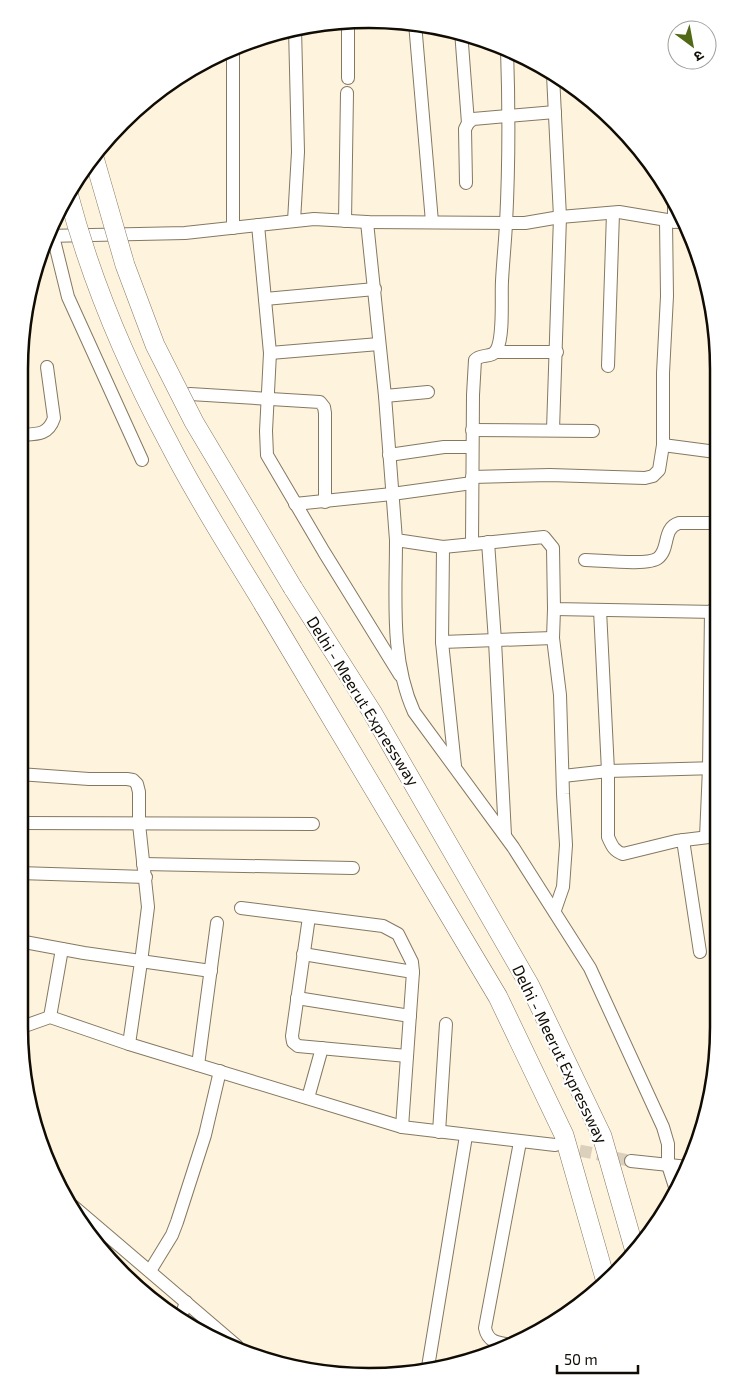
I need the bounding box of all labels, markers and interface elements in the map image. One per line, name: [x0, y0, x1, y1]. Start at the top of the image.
north arrow: [667, 20, 717, 70]
text: उ: [690, 47, 707, 66]
street label: Delhi - Meerut Expressway: [303, 613, 424, 789]
street label: Delhi - Meerut Expressway: [509, 961, 612, 1147]
scale bar: [557, 1342, 638, 1374]
text: 50 m: [564, 1350, 598, 1368]

